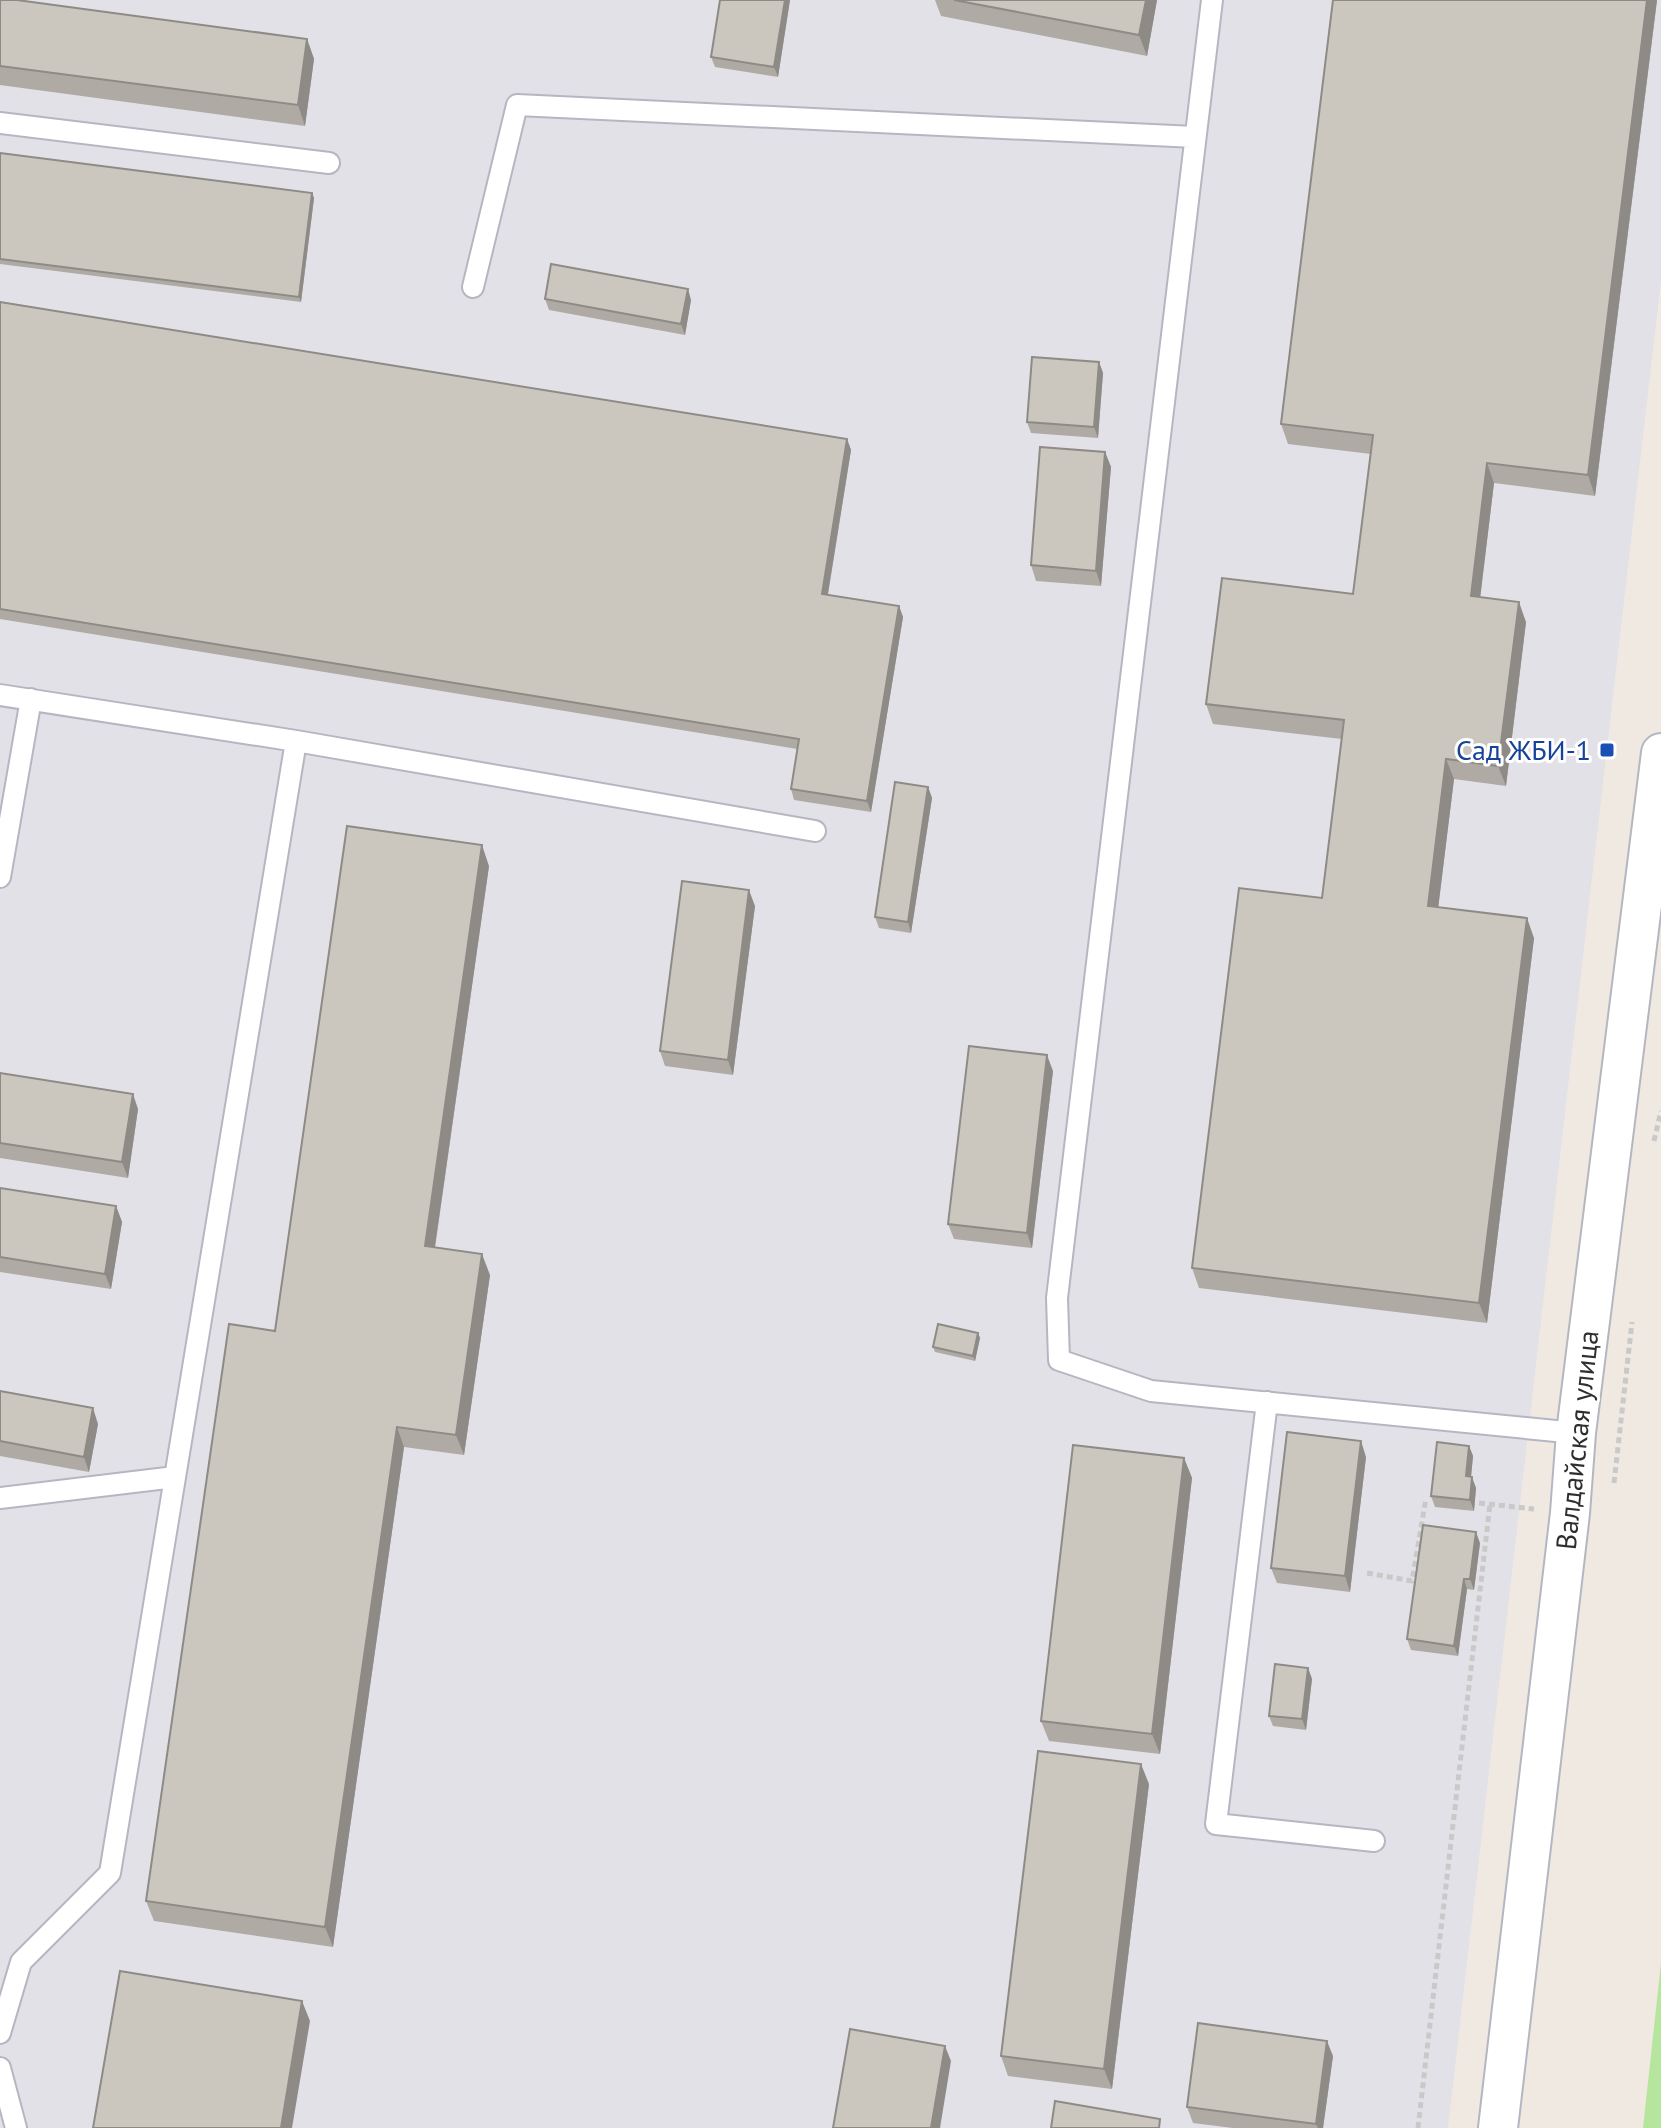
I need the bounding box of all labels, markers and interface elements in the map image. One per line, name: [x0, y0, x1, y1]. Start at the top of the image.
place label: Сад ЖБИ-1: [1456, 731, 1591, 768]
marker: Сад ЖБИ-1: [1598, 741, 1616, 759]
street label: Валдайская улица: [1547, 1328, 1606, 1552]

